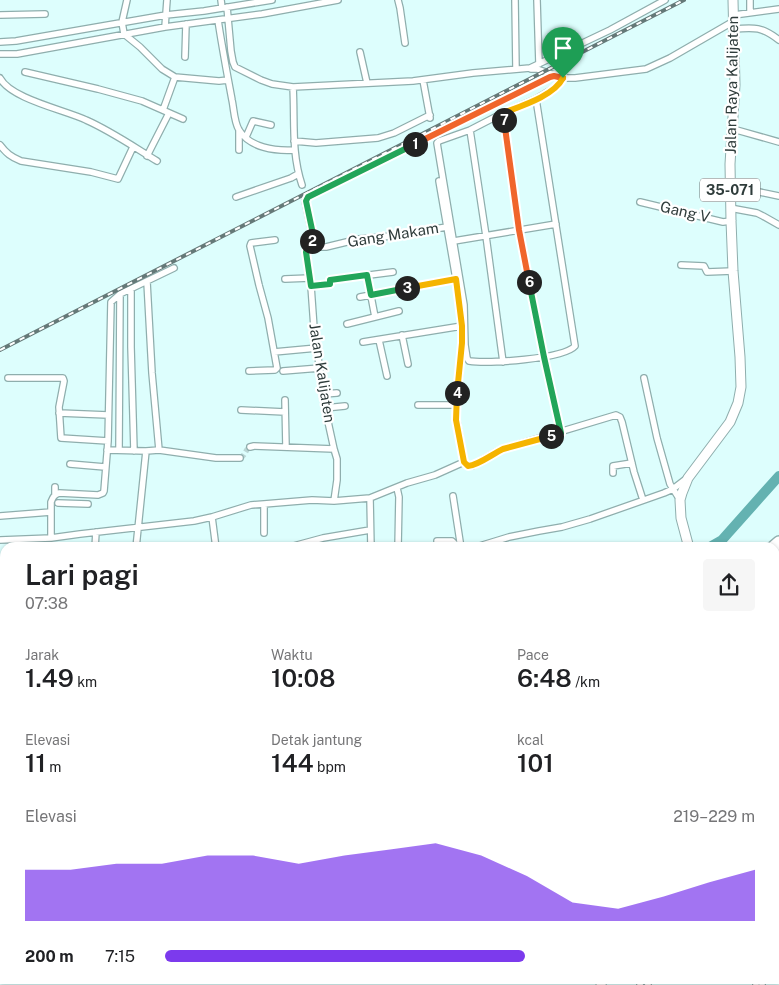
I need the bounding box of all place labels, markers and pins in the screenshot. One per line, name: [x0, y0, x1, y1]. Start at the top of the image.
pin: [542, 27, 584, 78]
pin: 7: [492, 108, 516, 132]
pin: 1: [402, 132, 428, 156]
pin: 2: [300, 228, 324, 254]
pin: 6: [516, 270, 542, 294]
pin: 3: [394, 276, 420, 300]
pin: 4: [444, 380, 470, 406]
pin: 5: [538, 424, 564, 448]

